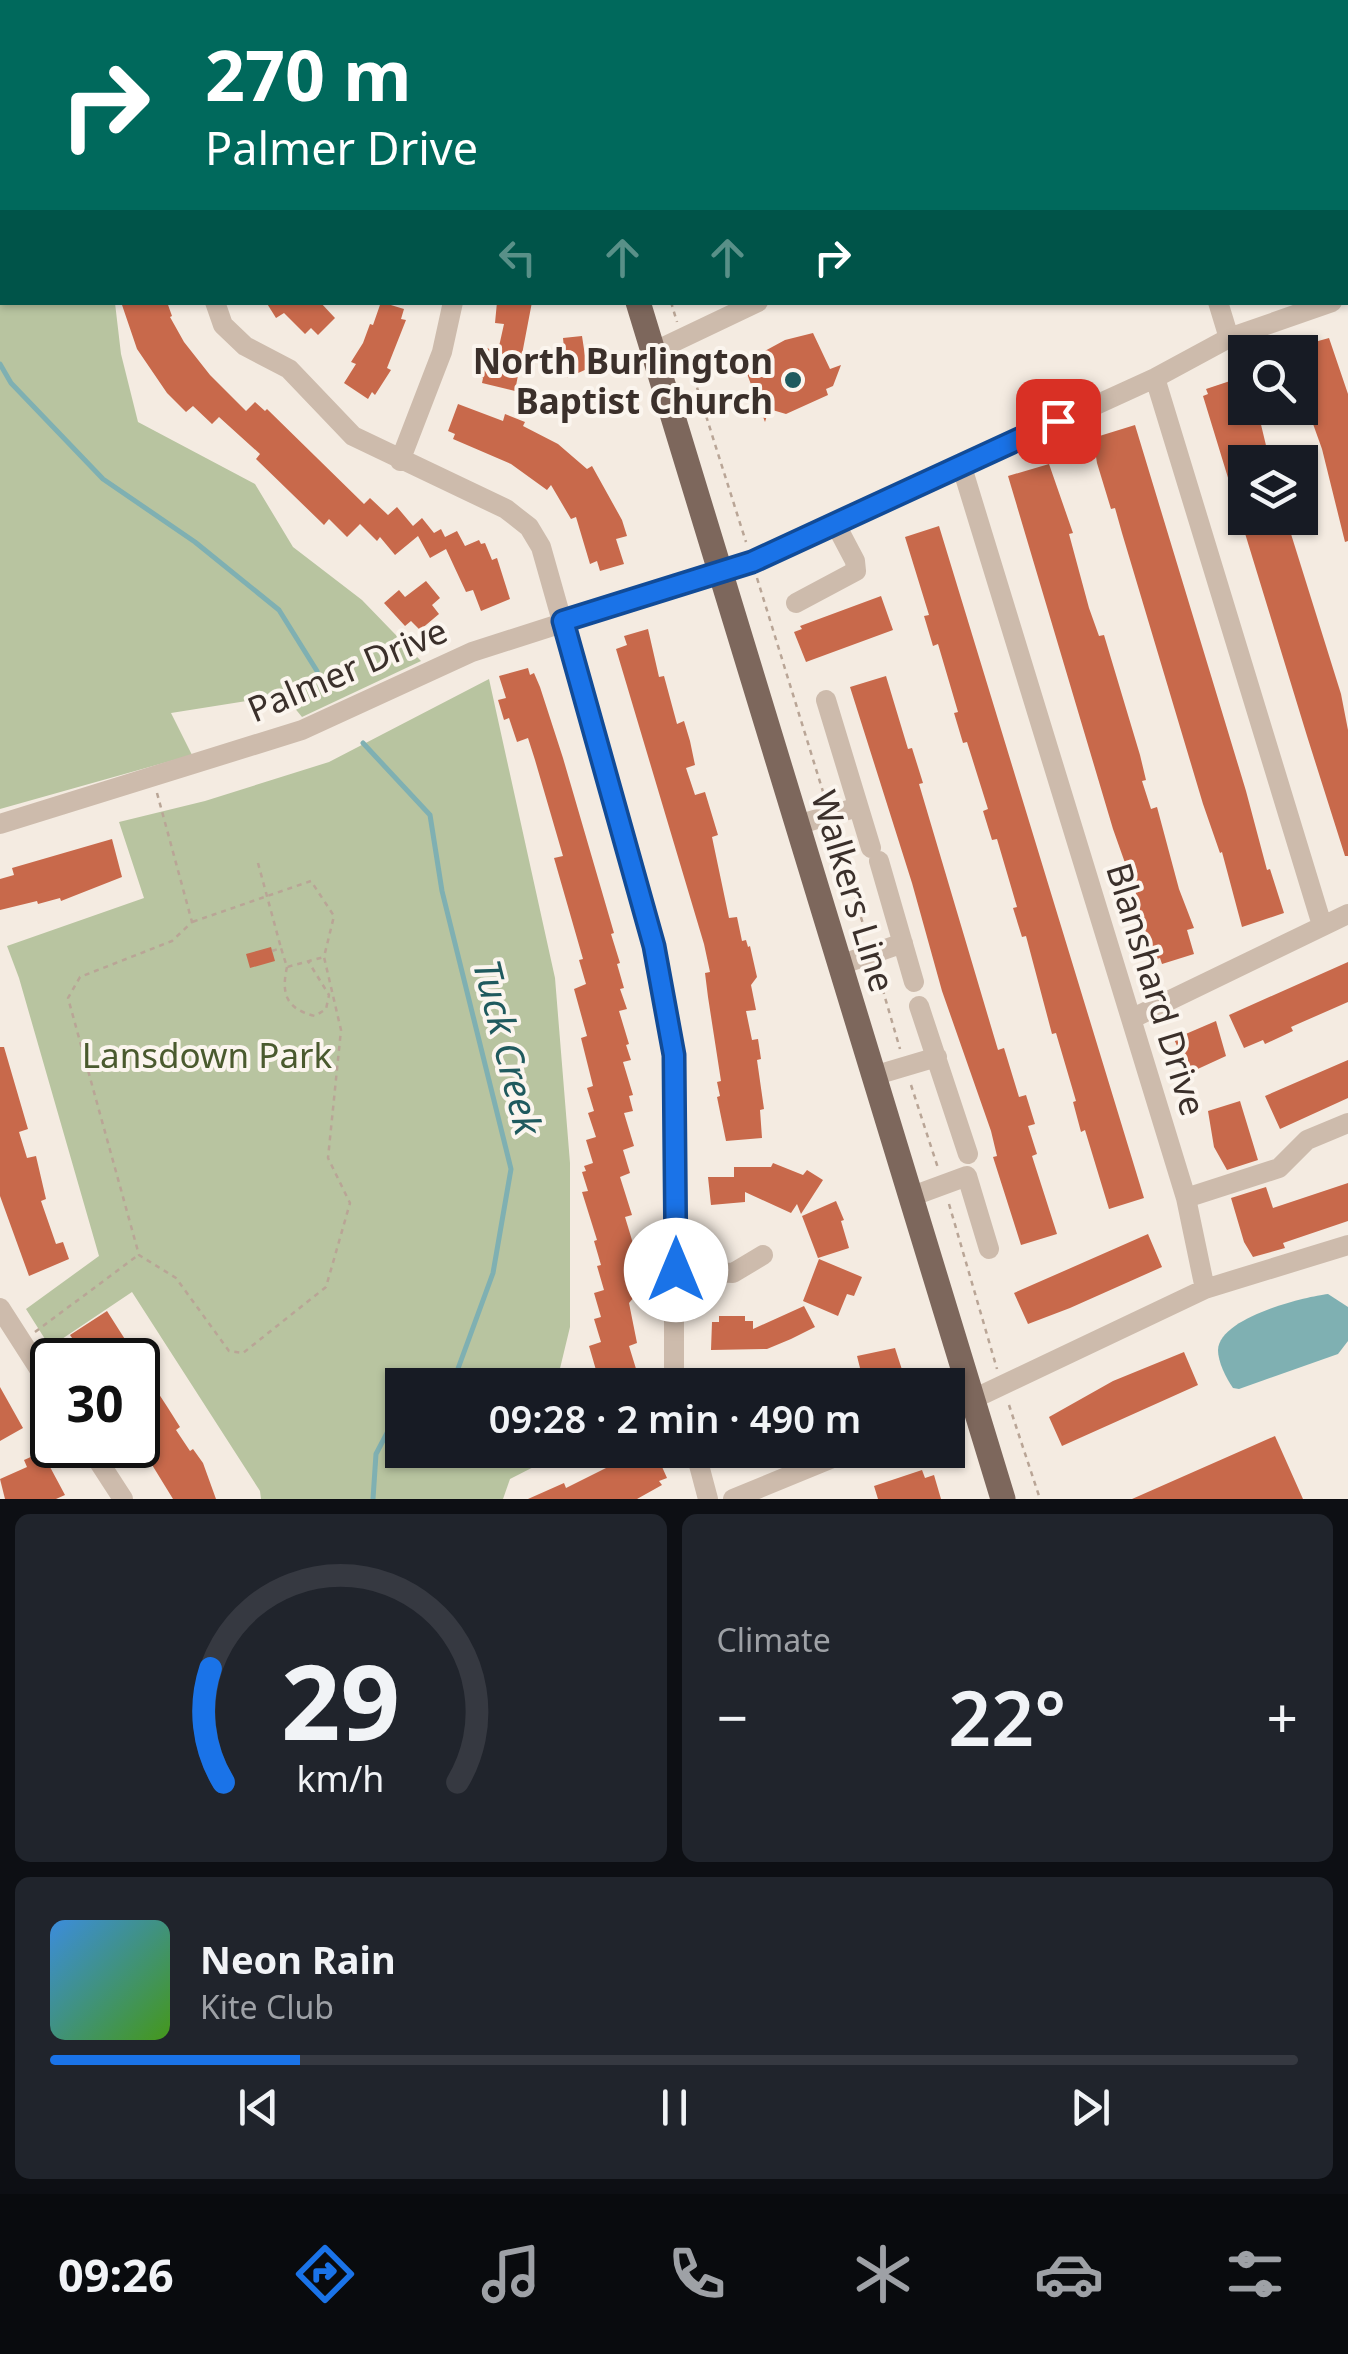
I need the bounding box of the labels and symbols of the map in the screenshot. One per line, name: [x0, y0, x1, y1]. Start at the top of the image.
place label: North Burlington Baptist Church: [473, 337, 773, 424]
marker: North Burlington Baptist Church: [782, 369, 804, 391]
pin: [1016, 379, 1101, 464]
street label: Palmer Drive: [240, 606, 454, 732]
street label: Walkers Line: [801, 785, 907, 997]
street label: Blanshard Drive: [1096, 857, 1218, 1121]
water label: Tuck Creek: [462, 954, 556, 1141]
park label: Lansdown Park: [82, 1031, 333, 1078]
position arrow: [624, 1218, 728, 1322]
speed limit sign: 30: [30, 1338, 160, 1468]

